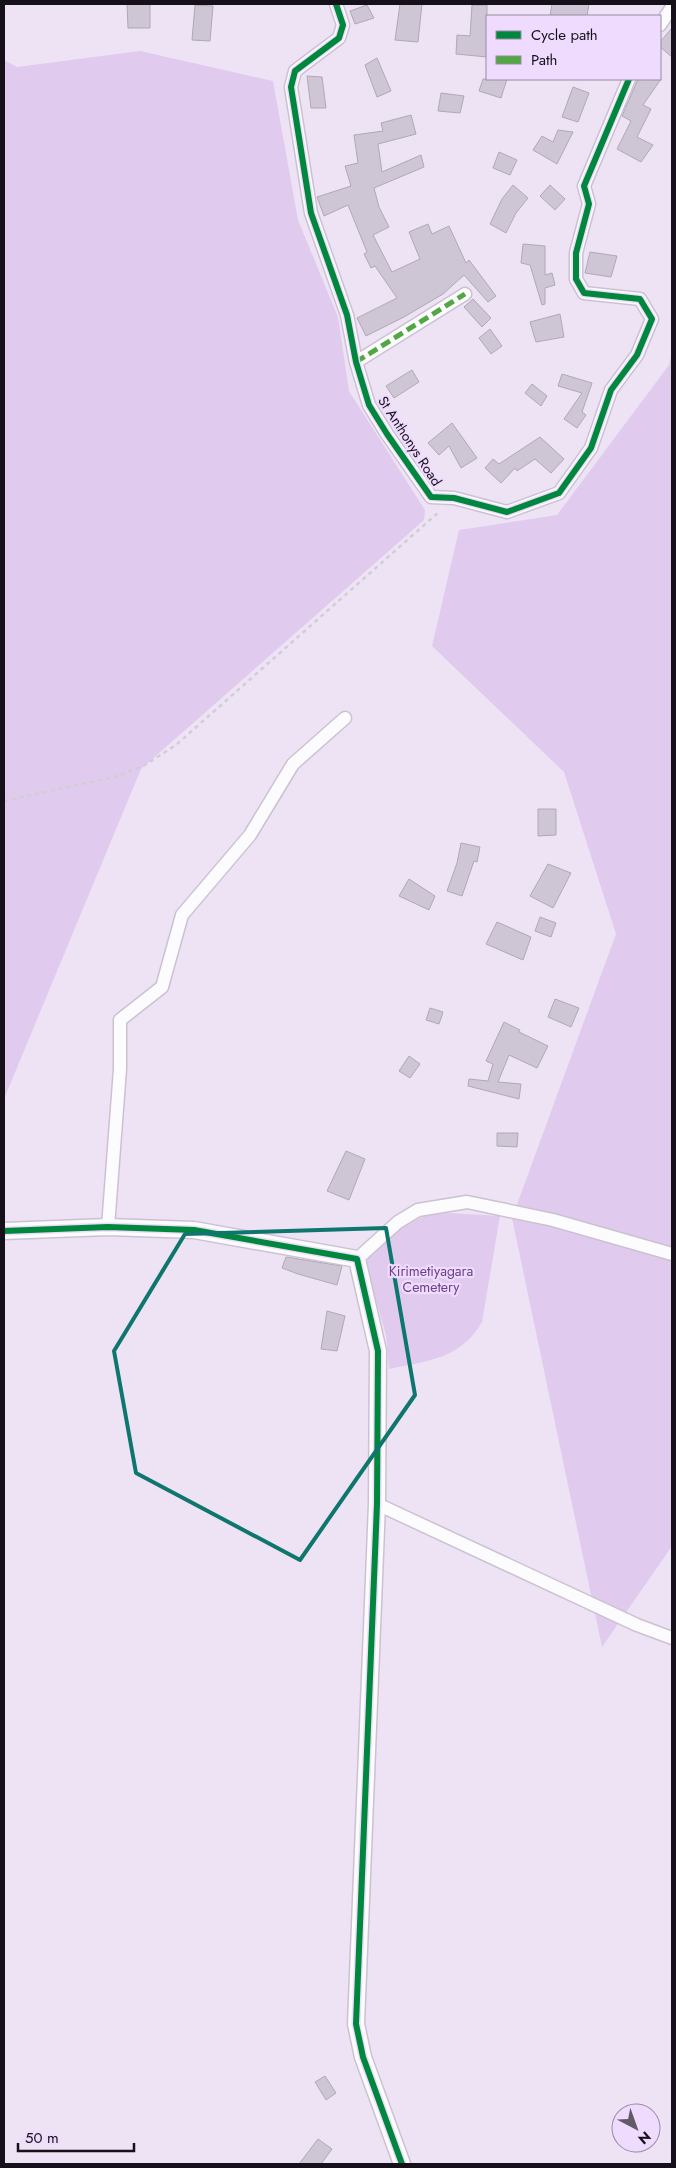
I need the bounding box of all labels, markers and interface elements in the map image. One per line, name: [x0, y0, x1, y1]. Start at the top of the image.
legend: [486, 15, 661, 80]
text: Cycle path: [531, 24, 598, 46]
text: Path: [531, 49, 557, 71]
street label: St Anthonys Road: [373, 392, 447, 490]
park label: Kirimetiyagara Cemetery: [389, 1261, 473, 1297]
north arrow: [611, 2103, 661, 2153]
scale bar: [18, 2120, 134, 2152]
text: 50 m: [25, 2127, 59, 2149]
text: N: [634, 2127, 655, 2149]

